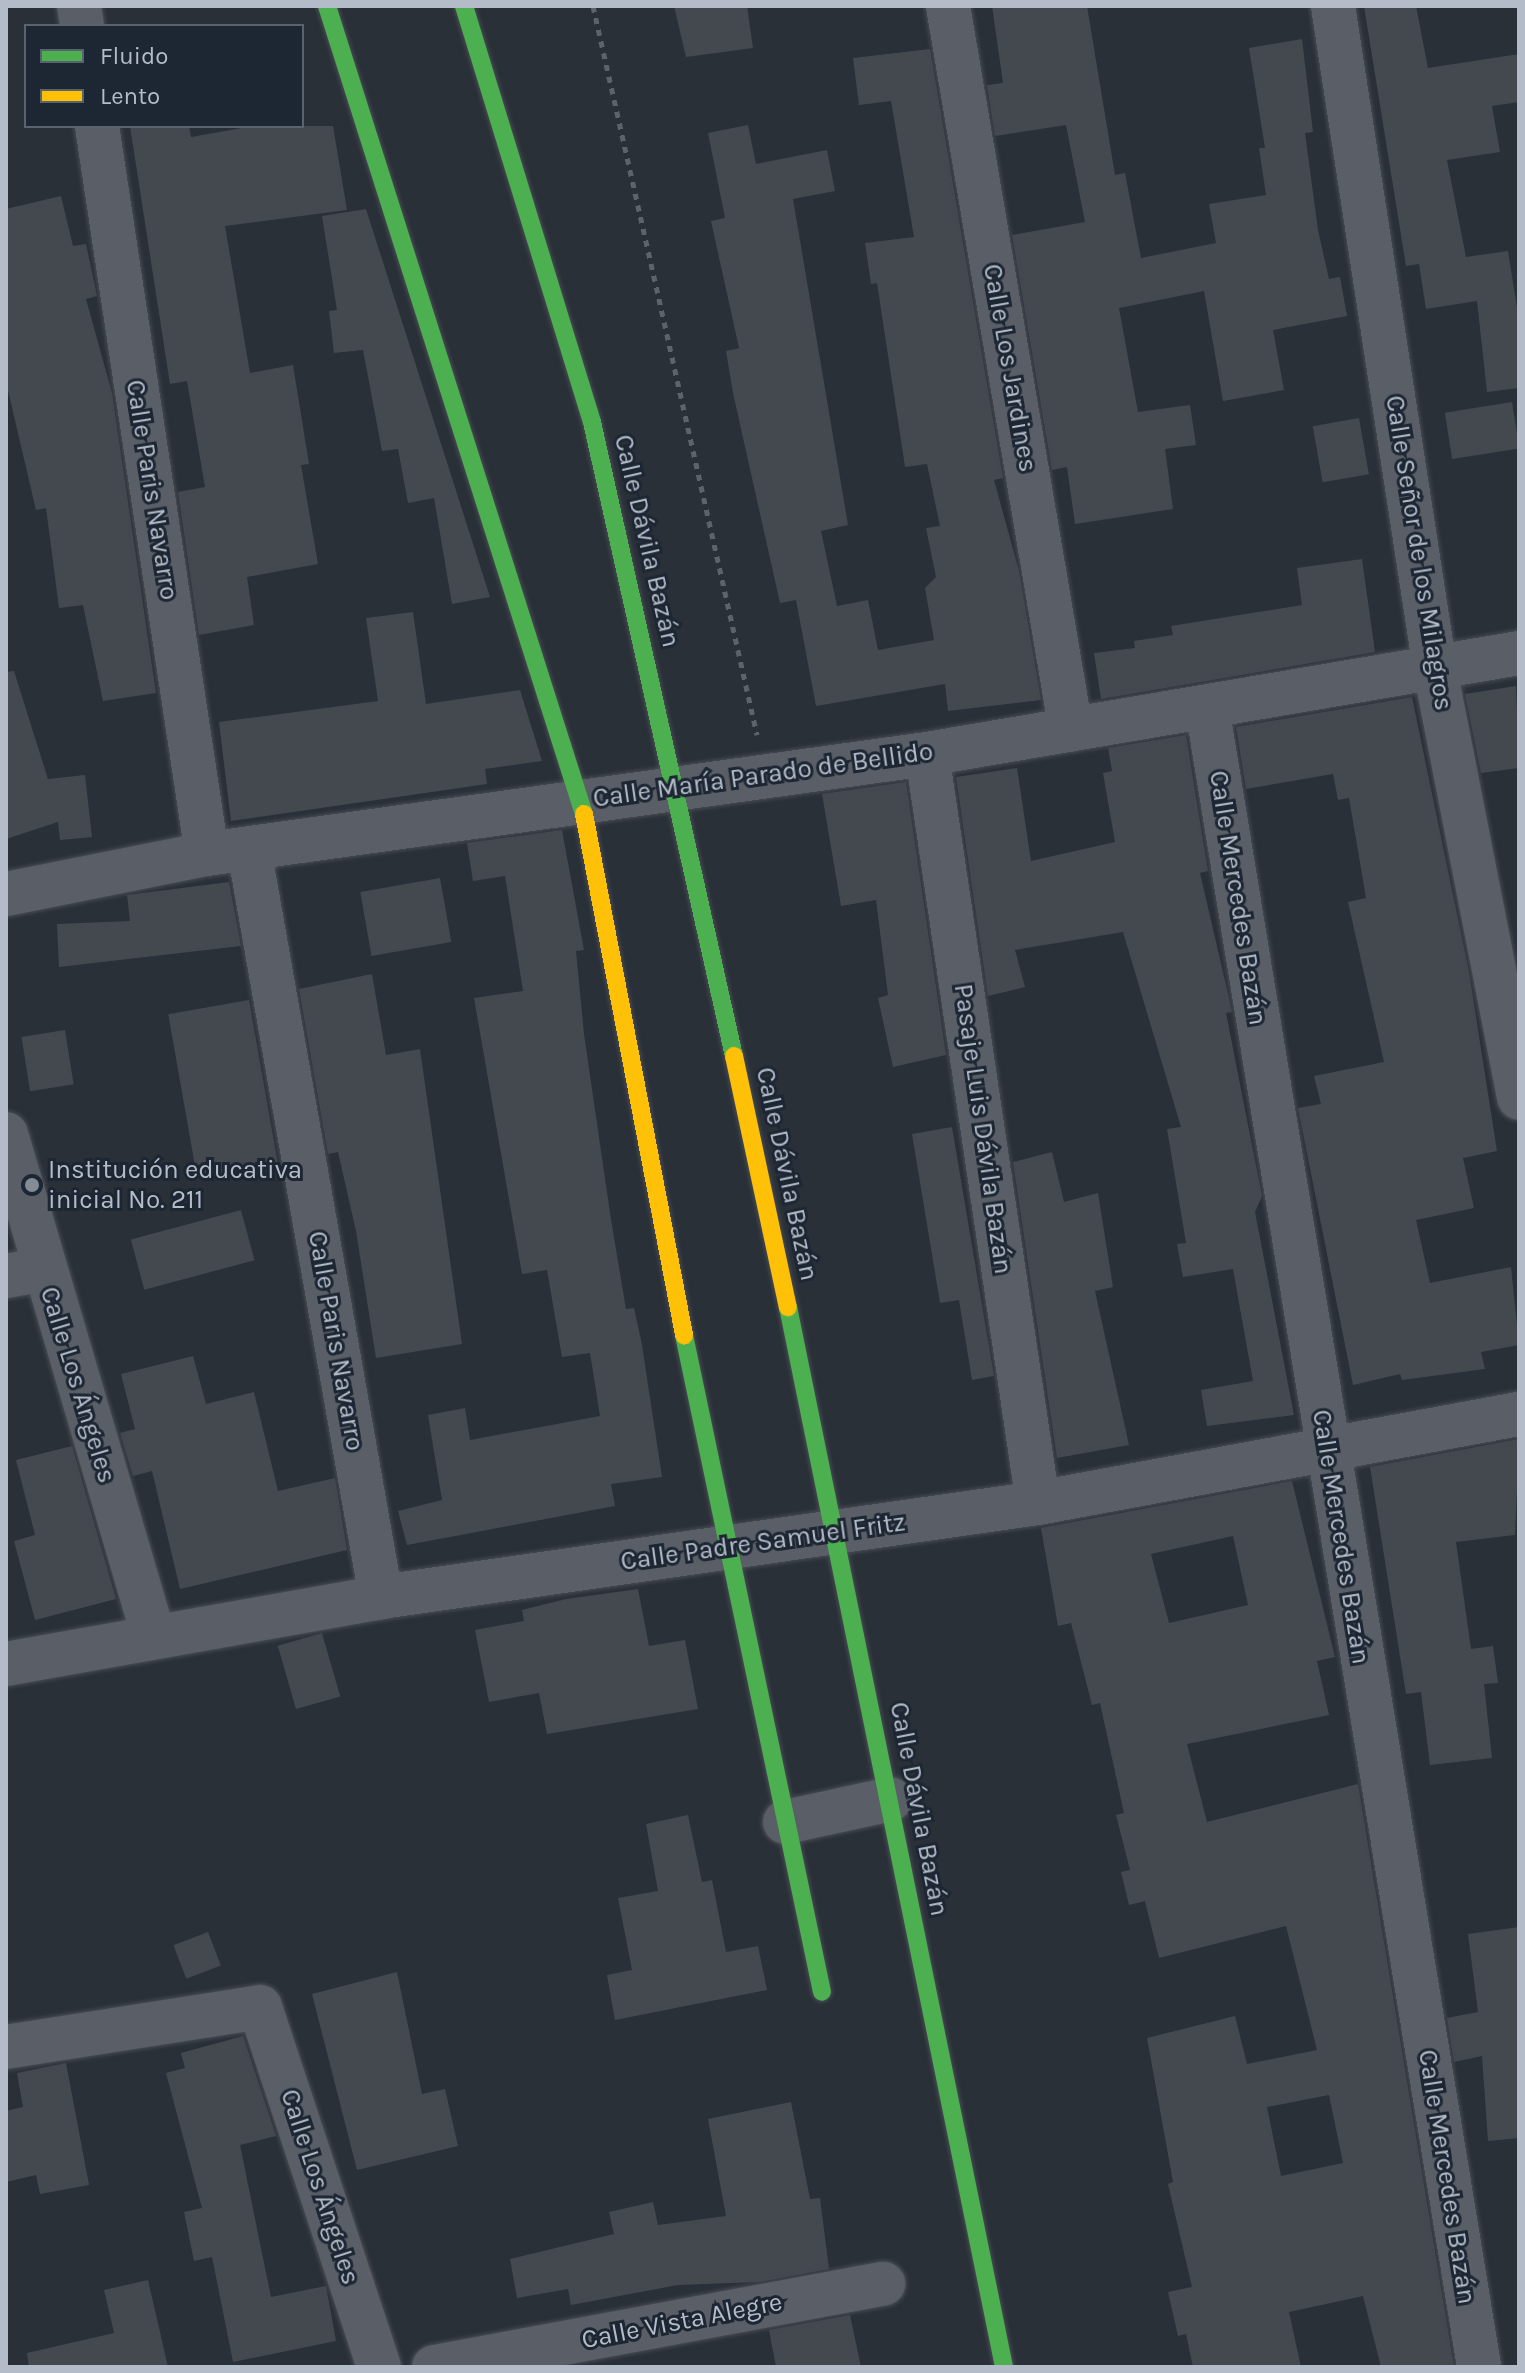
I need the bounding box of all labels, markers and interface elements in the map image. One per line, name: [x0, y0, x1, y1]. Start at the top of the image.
legend: [24, 24, 304, 128]
text: Fluido: [100, 42, 168, 70]
text: Lento: [100, 82, 160, 110]
street label: Calle Los Jardines: [976, 262, 1044, 474]
street label: Calle Paris Navarro: [119, 378, 185, 602]
street label: Calle Señor de los Milagros: [1379, 393, 1459, 713]
street label: Calle Dávila Bazán: [607, 432, 687, 650]
street label: Calle María Parado de Bellido: [591, 736, 935, 814]
street label: Calle Mercedes Bazán: [1202, 769, 1274, 1027]
street label: Pasaje Luis Dávila Bazán: [947, 982, 1019, 1276]
street label: Calle Dávila Bazán: [749, 1065, 825, 1283]
place label: Institución educativa inicial No. 211: [48, 1154, 302, 1216]
marker: Institución educativa inicial No. 211: [23, 1176, 41, 1194]
street label: Calle Paris Navarro: [301, 1229, 371, 1453]
street label: Calle Los Ángeles: [33, 1283, 123, 1487]
street label: Calle Mercedes Bazán: [1305, 1408, 1377, 1666]
street label: Calle Padre Samuel Fritz: [619, 1507, 907, 1577]
street label: Calle Dávila Bazán: [883, 1699, 955, 1919]
street label: Calle Mercedes Bazán: [1411, 2048, 1483, 2306]
street label: Calle Los Ángeles: [274, 2085, 366, 2289]
street label: Calle Vista Alegre: [579, 2286, 785, 2356]

